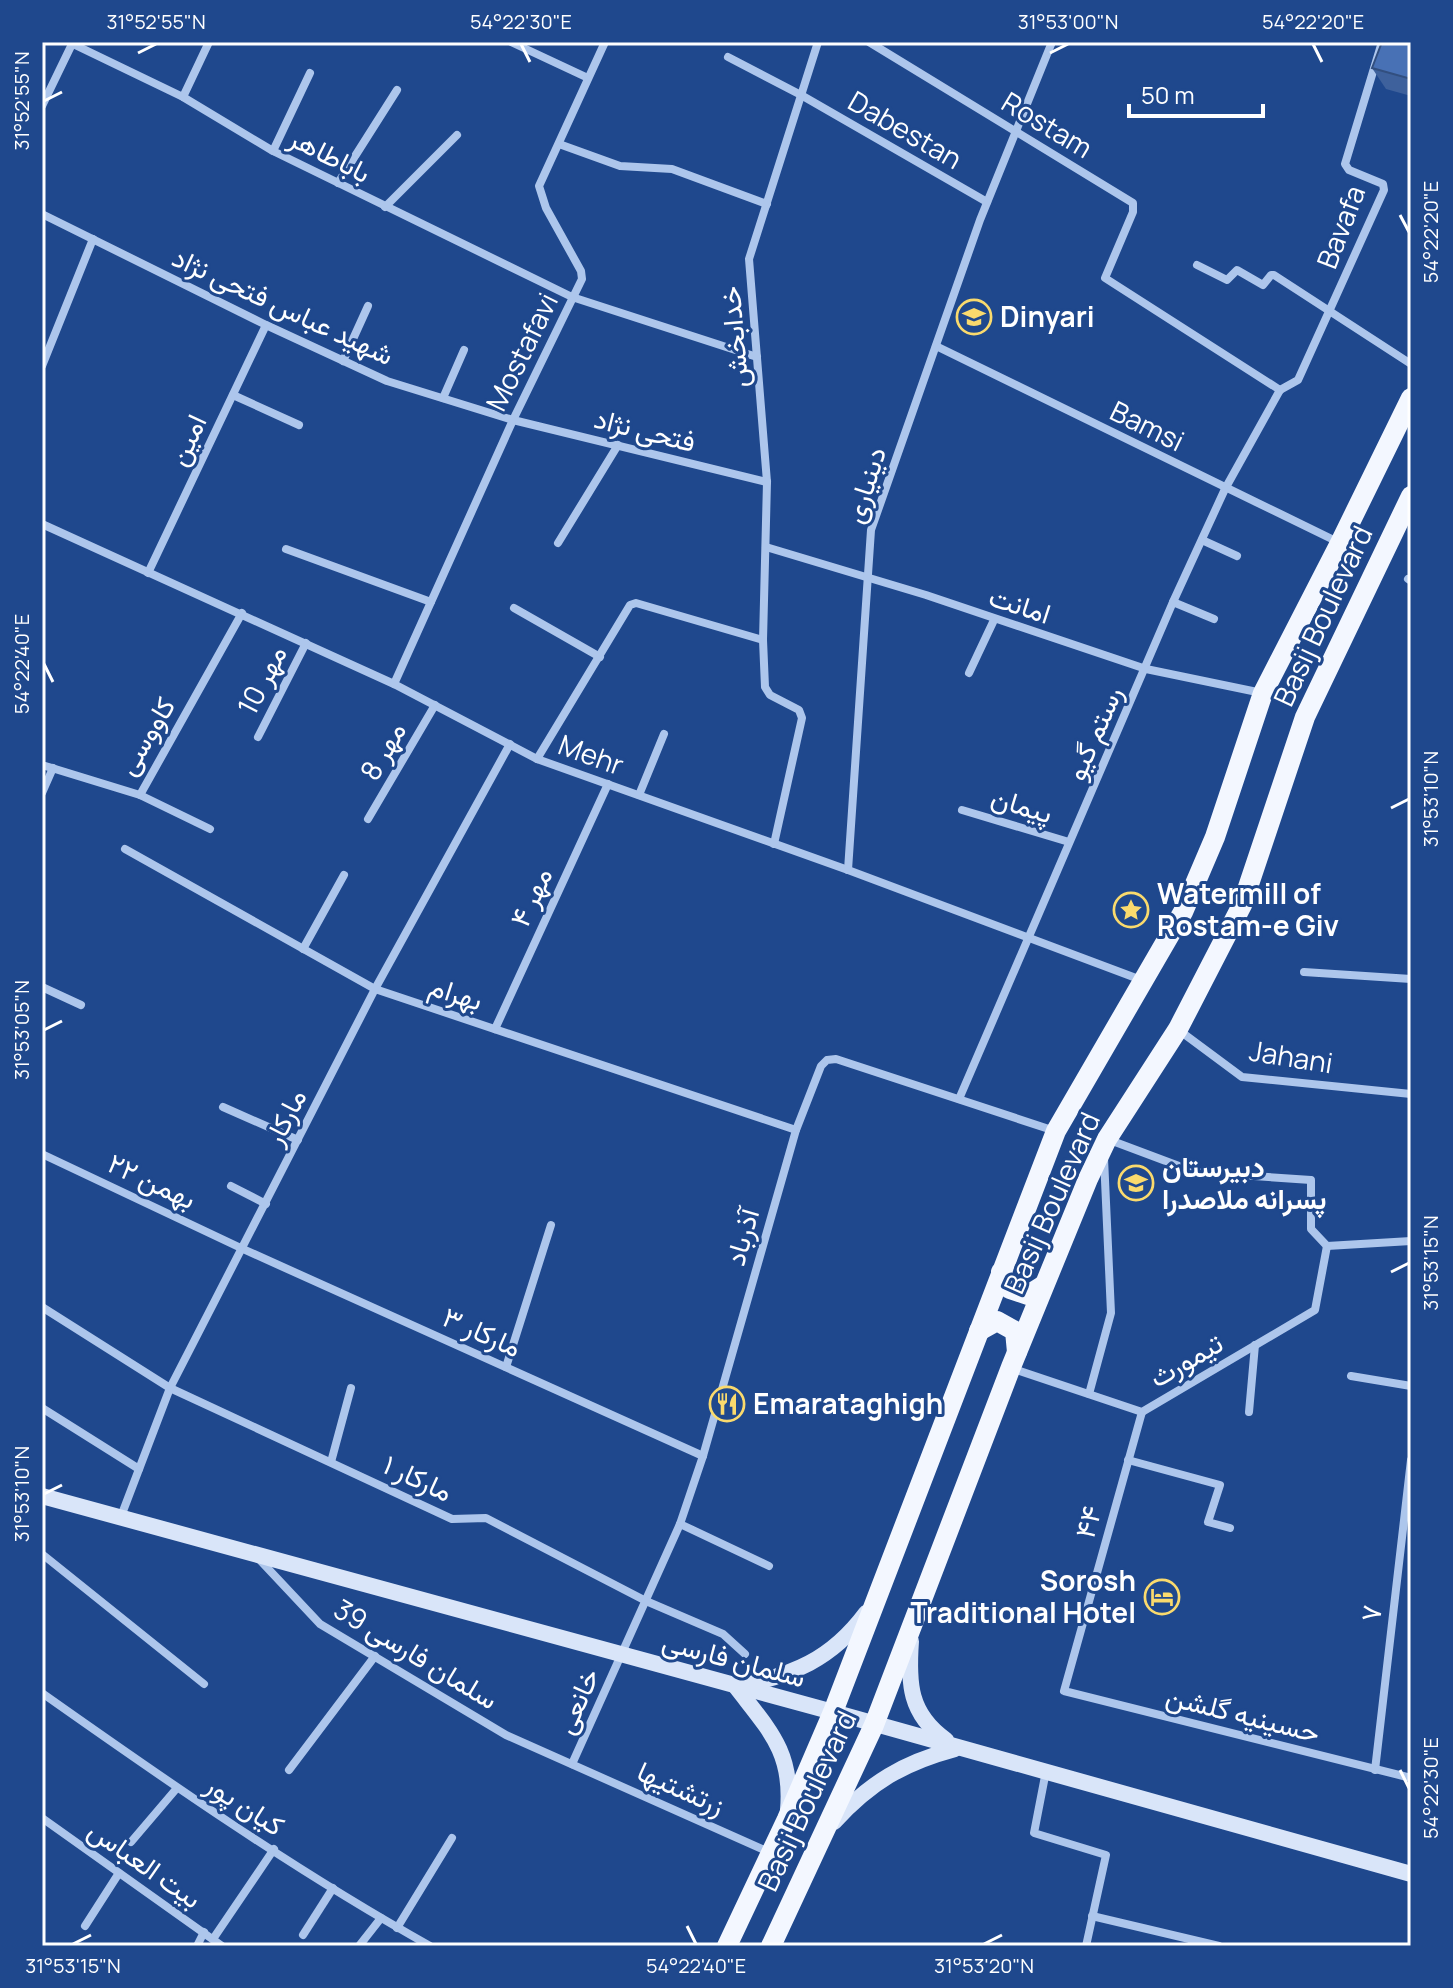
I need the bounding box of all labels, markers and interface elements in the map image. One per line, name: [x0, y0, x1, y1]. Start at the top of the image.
text: 31°52'55"N: [106, 8, 206, 35]
text: 54°22'30"E: [470, 8, 572, 35]
text: 31°53'00"N: [1018, 8, 1118, 35]
text: 54°22'20"E: [1262, 8, 1364, 35]
text: 31°52'55"N: [8, 51, 35, 151]
scale bar: [1129, 68, 1263, 118]
text: 50 m: [1141, 78, 1195, 111]
street label: Dabestan: [842, 81, 969, 177]
street label: Rostam: [995, 82, 1100, 166]
street label: باباطاهر: [282, 117, 378, 191]
street label: Bavafa: [1307, 180, 1373, 274]
text: 54°22'20"E: [1417, 181, 1444, 283]
street label: شهید عباس فتحی نژاد: [167, 237, 400, 373]
street label: خدابخش: [710, 285, 756, 390]
street label: Mostafavi: [476, 286, 566, 417]
place label: Dinyari: [1000, 297, 1095, 335]
school or university icon: Dinyari: [955, 298, 993, 336]
street label: Bamsi: [1104, 391, 1191, 459]
street label: فتحی نژاد: [591, 398, 700, 460]
street label: امین: [158, 408, 214, 472]
street label: دینیاری: [834, 442, 894, 528]
street label: Basij Boulevard: [1264, 519, 1380, 712]
street label: امانت: [985, 576, 1056, 632]
text: 54°22'40"E: [8, 614, 35, 714]
street label: مهر 10: [228, 638, 295, 721]
street label: رستم گیو: [1056, 679, 1132, 786]
street label: کاووسی: [107, 689, 183, 782]
street label: مهر 8: [350, 714, 414, 787]
street label: Mehr: [554, 725, 629, 783]
text: 31°53'10"N: [1417, 751, 1444, 847]
street label: پیمان: [987, 777, 1058, 832]
street label: مهر ۴: [500, 861, 560, 932]
place label: Watermill of Rostam-e Giv: [1157, 874, 1339, 944]
place icon: Watermill of Rostam-e Giv: [1112, 891, 1150, 929]
street label: بهرام: [424, 966, 488, 1019]
text: 31°53'05"N: [8, 980, 35, 1080]
street label: Jahani: [1247, 1031, 1336, 1081]
street label: مارکار: [253, 1082, 314, 1152]
street label: Basij Boulevard: [994, 1106, 1108, 1299]
street label: ۲۲ بهمن: [102, 1143, 203, 1217]
place label: دبیرستان پسرانه ملاصدرا: [1162, 1147, 1327, 1219]
school or university icon: دبیرستان پسرانه ملاصدرا: [1117, 1164, 1155, 1202]
street label: آذرباد: [715, 1201, 768, 1270]
text: 31°53'15"N: [1417, 1215, 1444, 1311]
street label: مارکار ۳: [437, 1297, 528, 1365]
street label: تیمورث: [1142, 1323, 1229, 1395]
place label: Emarataghigh: [753, 1384, 943, 1422]
restaurant icon: Emarataghigh: [708, 1385, 746, 1423]
street label: مارکار ۱: [378, 1445, 459, 1510]
text: 31°53'10"N: [8, 1446, 35, 1542]
street label: ۴۴: [1065, 1501, 1110, 1542]
place label: Sorosh Traditional Hotel: [910, 1561, 1136, 1631]
hotel icon: Sorosh Traditional Hotel: [1143, 1578, 1181, 1616]
street label: سلمان فارسی 39: [327, 1589, 506, 1717]
street label: ۷: [1350, 1602, 1390, 1623]
street label: سلمان فارسی: [658, 1621, 810, 1695]
street label: خانعی: [545, 1662, 607, 1740]
street label: حسینیه گلشن: [1162, 1676, 1324, 1751]
street label: Basij Boulevard: [748, 1704, 864, 1897]
text: 54°22'30"E: [1417, 1737, 1444, 1839]
street label: زرتشتیها: [632, 1751, 731, 1823]
street label: کیان پور: [197, 1764, 292, 1845]
street label: بیت العباس: [81, 1810, 210, 1916]
text: 31°53'15"N: [25, 1952, 121, 1979]
text: 54°22'40"E: [646, 1952, 746, 1979]
text: 31°53'20"N: [934, 1952, 1034, 1979]

